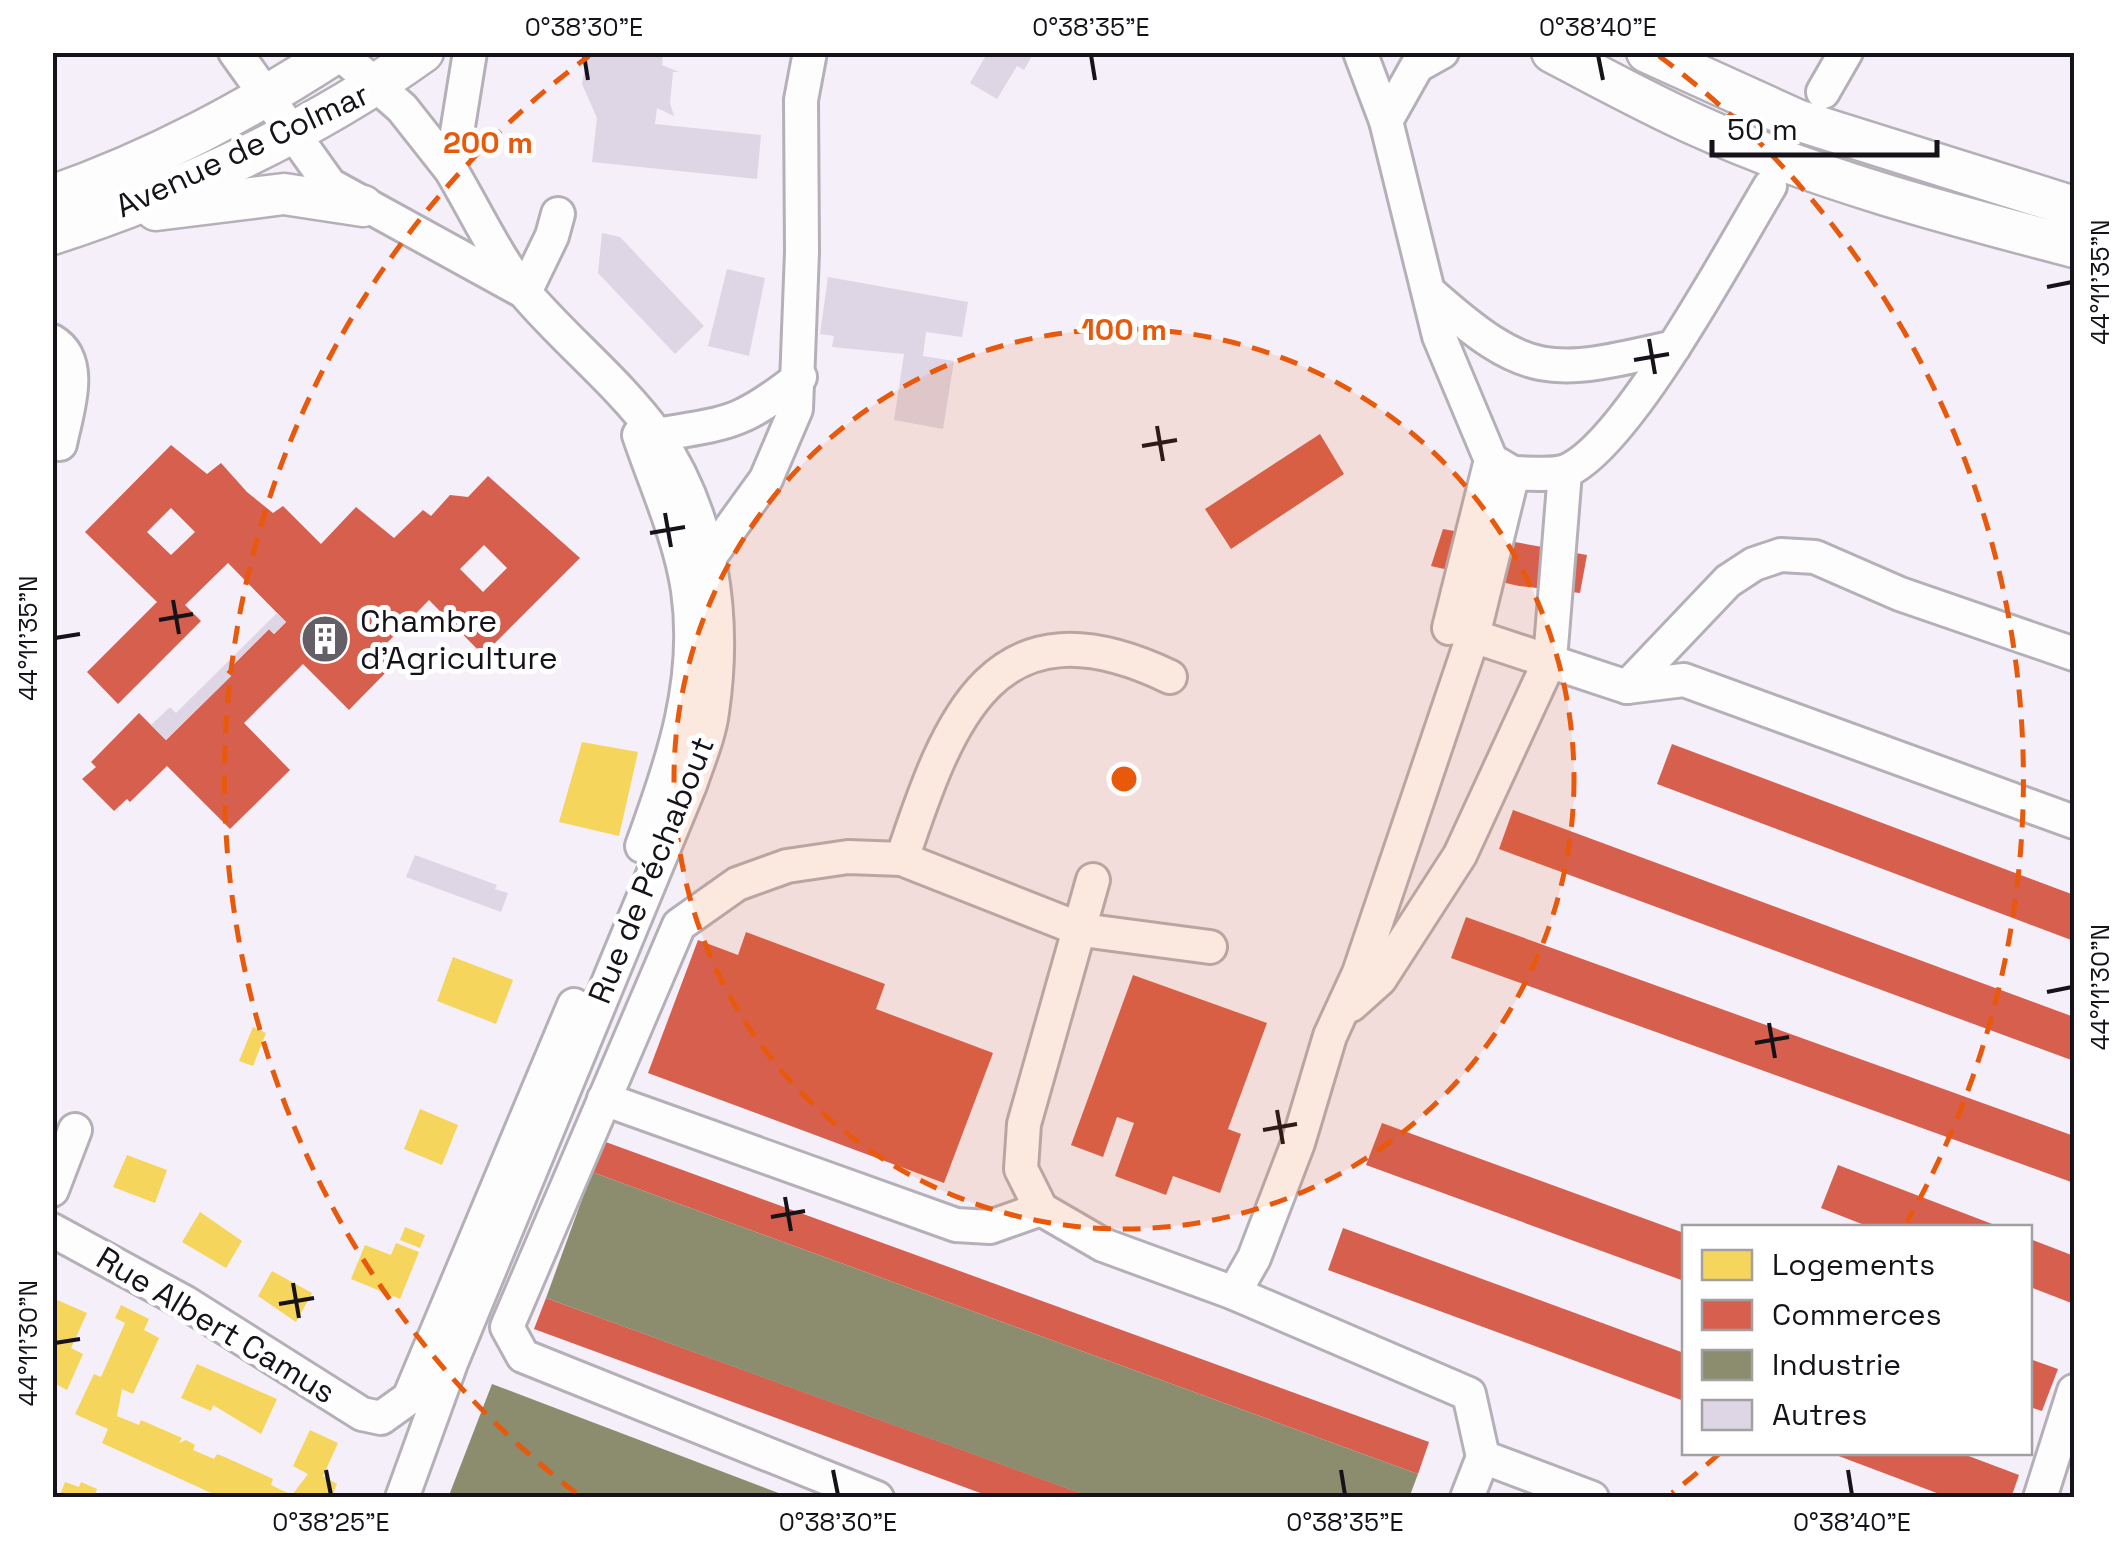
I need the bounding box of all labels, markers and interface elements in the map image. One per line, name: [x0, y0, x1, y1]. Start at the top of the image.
text: 0°38'30"E: [525, 11, 643, 43]
text: 0°38'35"E: [1032, 11, 1150, 43]
text: 0°38'40"E: [1539, 11, 1657, 43]
street label: Avenue de Colmar: [109, 74, 375, 226]
scale bar: [1712, 95, 1937, 157]
text: 50 m: [1727, 110, 1798, 149]
text: 200 m: [443, 123, 533, 162]
text: 44°11'35"N: [2084, 219, 2116, 345]
text: 100 m: [1081, 310, 1167, 349]
text: 44°11'35"N: [12, 575, 44, 701]
place label: Chambre d'Agriculture: [360, 601, 558, 678]
building icon: Chambre d'Agriculture: [299, 613, 351, 665]
street label: Rue de Péchabout: [579, 731, 723, 1009]
centre of rings: [1106, 761, 1142, 797]
text: 44°11'30"N: [2084, 924, 2116, 1050]
legend: [1682, 1225, 2032, 1455]
street label: Rue Albert Camus: [89, 1238, 343, 1412]
text: Logements: [1772, 1245, 1935, 1284]
text: 44°11'30"N: [12, 1280, 44, 1406]
text: Commerces: [1772, 1295, 1941, 1334]
text: Industrie: [1772, 1345, 1901, 1384]
text: Autres: [1772, 1395, 1867, 1434]
text: 0°38'25"E: [272, 1506, 390, 1538]
text: 0°38'30"E: [779, 1506, 897, 1538]
text: 0°38'35"E: [1286, 1506, 1404, 1538]
text: 0°38'40"E: [1793, 1506, 1911, 1538]

